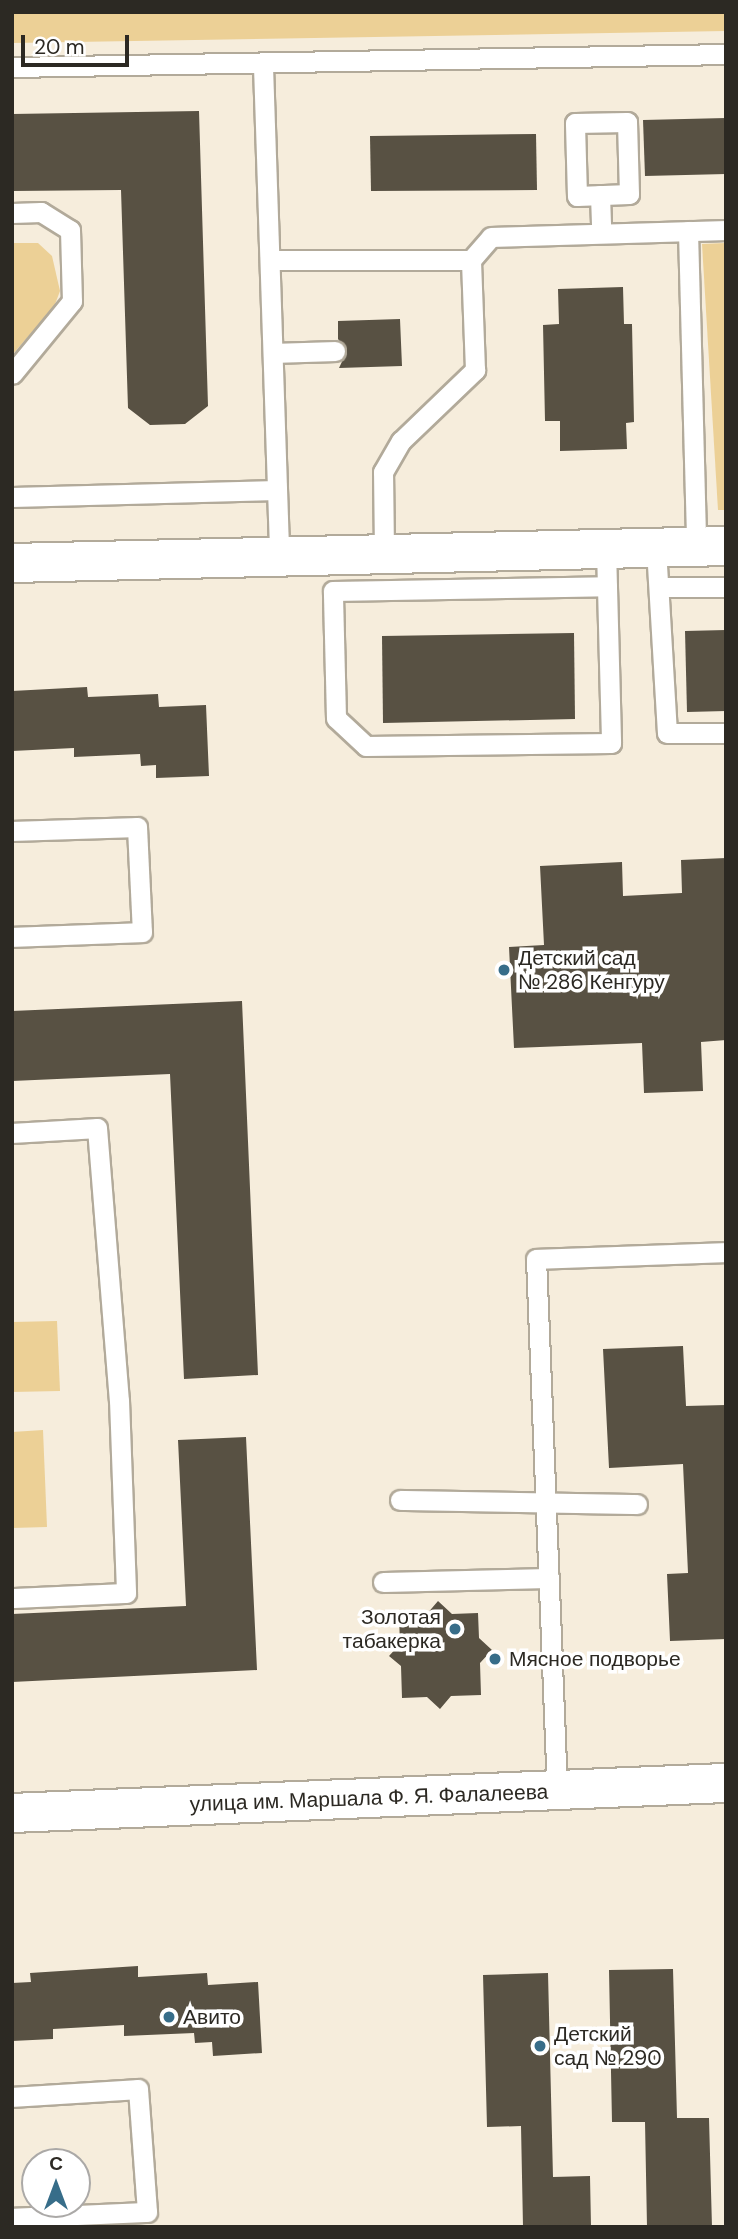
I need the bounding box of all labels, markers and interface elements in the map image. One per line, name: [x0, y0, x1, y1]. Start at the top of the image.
scale bar: [24, 21, 133, 65]
text: 20 m: [34, 33, 85, 61]
place label: Детский сад № 286 Кенгуру: [518, 945, 665, 995]
marker: Детский сад № 286 Кенгуру: [496, 962, 512, 978]
place label: Золотая табакерка: [343, 1604, 441, 1654]
marker: Золотая табакерка: [447, 1621, 463, 1637]
place label: Мясное подворье: [509, 1646, 681, 1672]
marker: Мясное подворье: [487, 1651, 503, 1667]
street label: улица им. Маршала Ф. Я. Фалалеева: [189, 1779, 549, 1817]
place label: Авито: [183, 2004, 241, 2030]
marker: Авито: [161, 2009, 177, 2025]
place label: Детский сад № 290: [554, 2021, 662, 2071]
marker: Детский сад № 290: [532, 2038, 548, 2054]
north arrow: [21, 2148, 91, 2218]
text: С: [49, 2151, 63, 2176]

